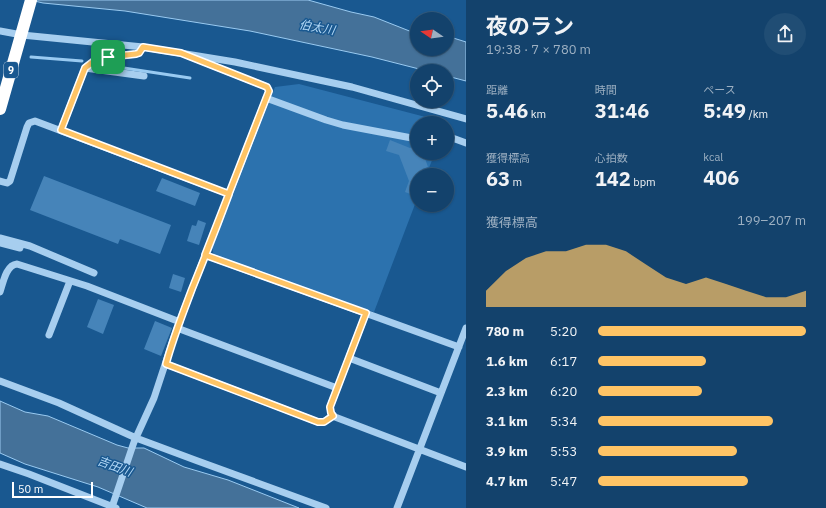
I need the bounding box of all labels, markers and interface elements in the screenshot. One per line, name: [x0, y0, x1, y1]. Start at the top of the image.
text: 夜のラン: [486, 11, 574, 40]
north arrow: [410, 12, 454, 56]
map controls: [410, 12, 454, 212]
button: share: [764, 13, 806, 55]
water label: 伯太川: [298, 16, 338, 38]
pin: [91, 40, 125, 74]
text: 19:38 · 7 × 780 m: [486, 41, 591, 58]
icon: arrive: [97, 46, 119, 68]
road number: 9: [4, 62, 18, 78]
button: locate: [410, 64, 454, 108]
text: 距離: [486, 83, 508, 97]
text: 時間: [595, 83, 617, 97]
text: ペース: [703, 83, 736, 97]
text: 5.46: [486, 97, 528, 124]
text: 31:46: [595, 97, 649, 124]
text: 5:49: [703, 97, 746, 124]
text: km: [528, 107, 546, 121]
text: /km: [746, 107, 768, 121]
button: +: [410, 116, 454, 160]
text: kcal: [703, 150, 723, 164]
text: 獲得標高: [486, 151, 530, 165]
text: 心拍数: [595, 151, 628, 165]
text: 406: [703, 164, 739, 191]
text: 63: [486, 165, 510, 192]
text: 142: [595, 165, 631, 192]
button: −: [410, 168, 454, 212]
text: m: [510, 175, 522, 189]
text: bpm: [631, 175, 656, 189]
text: 199–207 m: [737, 212, 806, 229]
text: 獲得標高: [486, 214, 538, 231]
text: 780 m: [486, 323, 524, 340]
text: 5:20: [550, 323, 577, 340]
text: 1.6 km: [486, 353, 528, 370]
text: 6:17: [550, 353, 577, 370]
text: 2.3 km: [486, 383, 528, 400]
text: 6:20: [550, 383, 577, 400]
text: 3.1 km: [486, 413, 528, 430]
text: 5:34: [550, 413, 577, 430]
text: 3.9 km: [486, 443, 528, 460]
text: 5:53: [550, 443, 577, 460]
water label: 吉田川: [96, 453, 136, 480]
text: 4.7 km: [486, 473, 528, 490]
text: 5:47: [550, 473, 577, 490]
scale bar: [12, 480, 93, 499]
text: 50 m: [18, 482, 43, 496]

